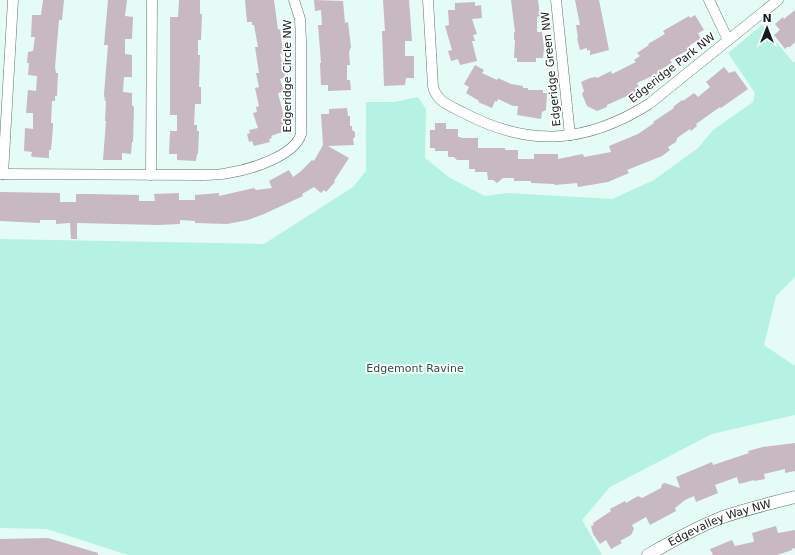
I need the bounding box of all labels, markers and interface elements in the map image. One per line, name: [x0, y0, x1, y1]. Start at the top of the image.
north arrow: [747, 8, 787, 48]
street label: Edgeridge Green NW: [538, 11, 563, 127]
text: N: [762, 12, 772, 25]
street label: Edgeridge Circle NW: [281, 19, 294, 132]
street label: Edgeridge Park NW: [626, 30, 718, 106]
park label: Edgemont Ravine: [366, 362, 464, 375]
street label: Edgevalley Way NW: [666, 497, 773, 549]

